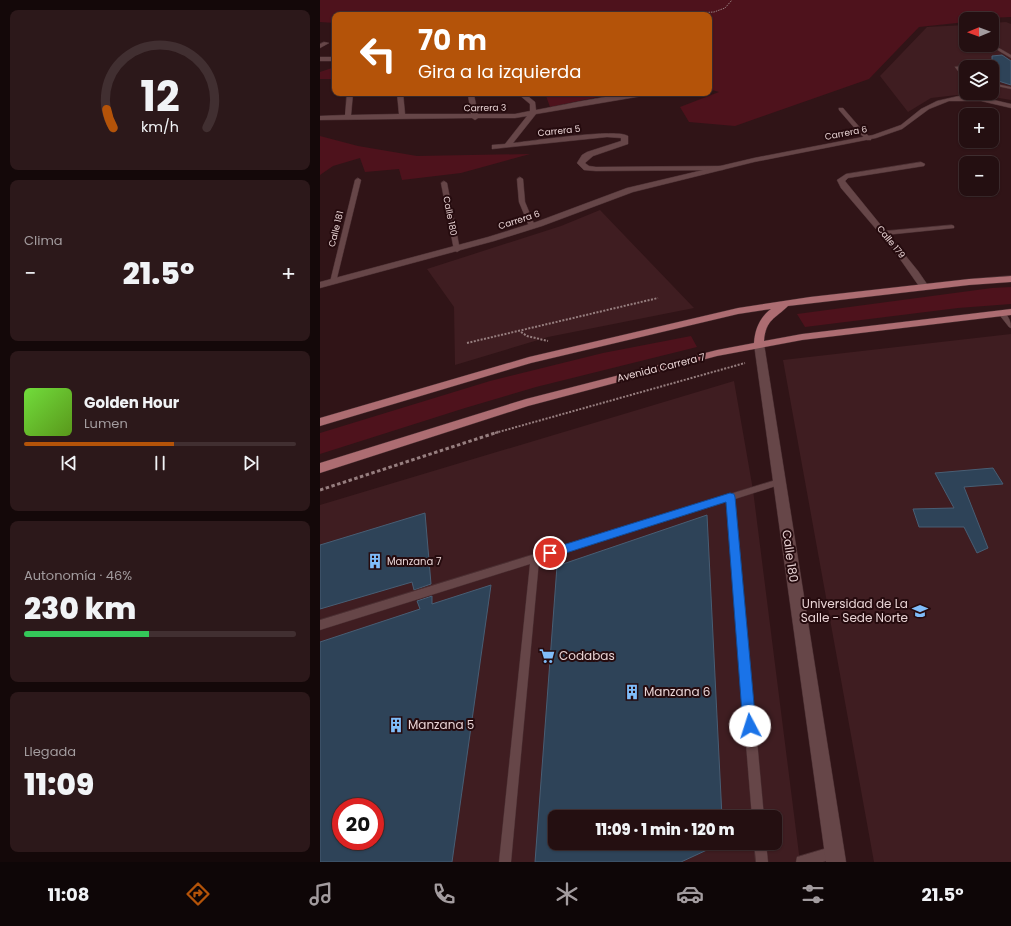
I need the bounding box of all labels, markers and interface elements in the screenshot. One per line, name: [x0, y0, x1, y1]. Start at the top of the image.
north arrow: [959, 12, 999, 52]
map controls: [959, 12, 999, 196]
text: 70 m: [418, 21, 487, 60]
icon: left: [352, 28, 404, 80]
text: Gira a la izquierda: [418, 59, 581, 84]
button: layers: [959, 60, 999, 100]
text: 12: [140, 67, 180, 126]
street label: Carrera 3: [464, 102, 506, 114]
button: +: [959, 108, 999, 148]
text: km/h: [141, 117, 179, 137]
street label: Carrera 5: [537, 123, 581, 139]
street label: Carrera 6: [824, 123, 868, 143]
button: −: [959, 156, 999, 196]
street label: Calle 180: [440, 195, 460, 237]
street label: Carrera 6: [497, 208, 542, 232]
street label: Calle 181: [326, 210, 346, 248]
street label: Calle 179: [874, 223, 908, 261]
text: Clima: [24, 231, 63, 250]
text: 21.5°: [123, 252, 194, 295]
text: −: [24, 258, 36, 289]
text: +: [281, 258, 296, 289]
street label: Avenida Carrera 7: [615, 349, 707, 386]
text: Golden Hour: [84, 392, 179, 413]
text: Lumen: [84, 414, 128, 433]
icon: previous: [58, 452, 80, 474]
icon: pause: [149, 452, 171, 474]
icon: next: [240, 452, 262, 474]
street label: Calle 180: [778, 529, 803, 583]
pin: [533, 536, 567, 570]
icon: arrive: [539, 542, 561, 564]
building icon: Manzana 7: [366, 552, 384, 570]
place label: Manzana 7: [387, 554, 442, 569]
text: Autonomía · 46%: [24, 566, 132, 585]
text: 230 km: [24, 587, 136, 630]
place label: Universidad de La Salle - Sede Norte: [801, 595, 908, 626]
school or university icon: Universidad de La Salle - Sede Norte: [911, 602, 929, 620]
supermarket icon: Codabas: [538, 647, 556, 665]
place label: Codabas: [559, 647, 615, 664]
building icon: Manzana 6: [623, 683, 641, 701]
place label: Manzana 6: [644, 683, 710, 700]
position arrow: [729, 705, 771, 747]
building icon: Manzana 5: [387, 716, 405, 734]
place label: Manzana 5: [408, 716, 474, 733]
text: Llegada: [24, 742, 76, 761]
text: 11:09: [24, 763, 94, 806]
speed limit sign: 20: [332, 798, 384, 850]
text: 11:09 · 1 min · 120 m: [596, 819, 734, 840]
icon: directions: [184, 880, 212, 908]
icon: music: [307, 880, 335, 908]
icon: phone: [430, 880, 458, 908]
icon: climate: [553, 880, 581, 908]
icon: car: [676, 880, 704, 908]
icon: filters: [799, 880, 827, 908]
text: 11:08: [47, 882, 89, 907]
text: 21.5°: [921, 882, 964, 907]

